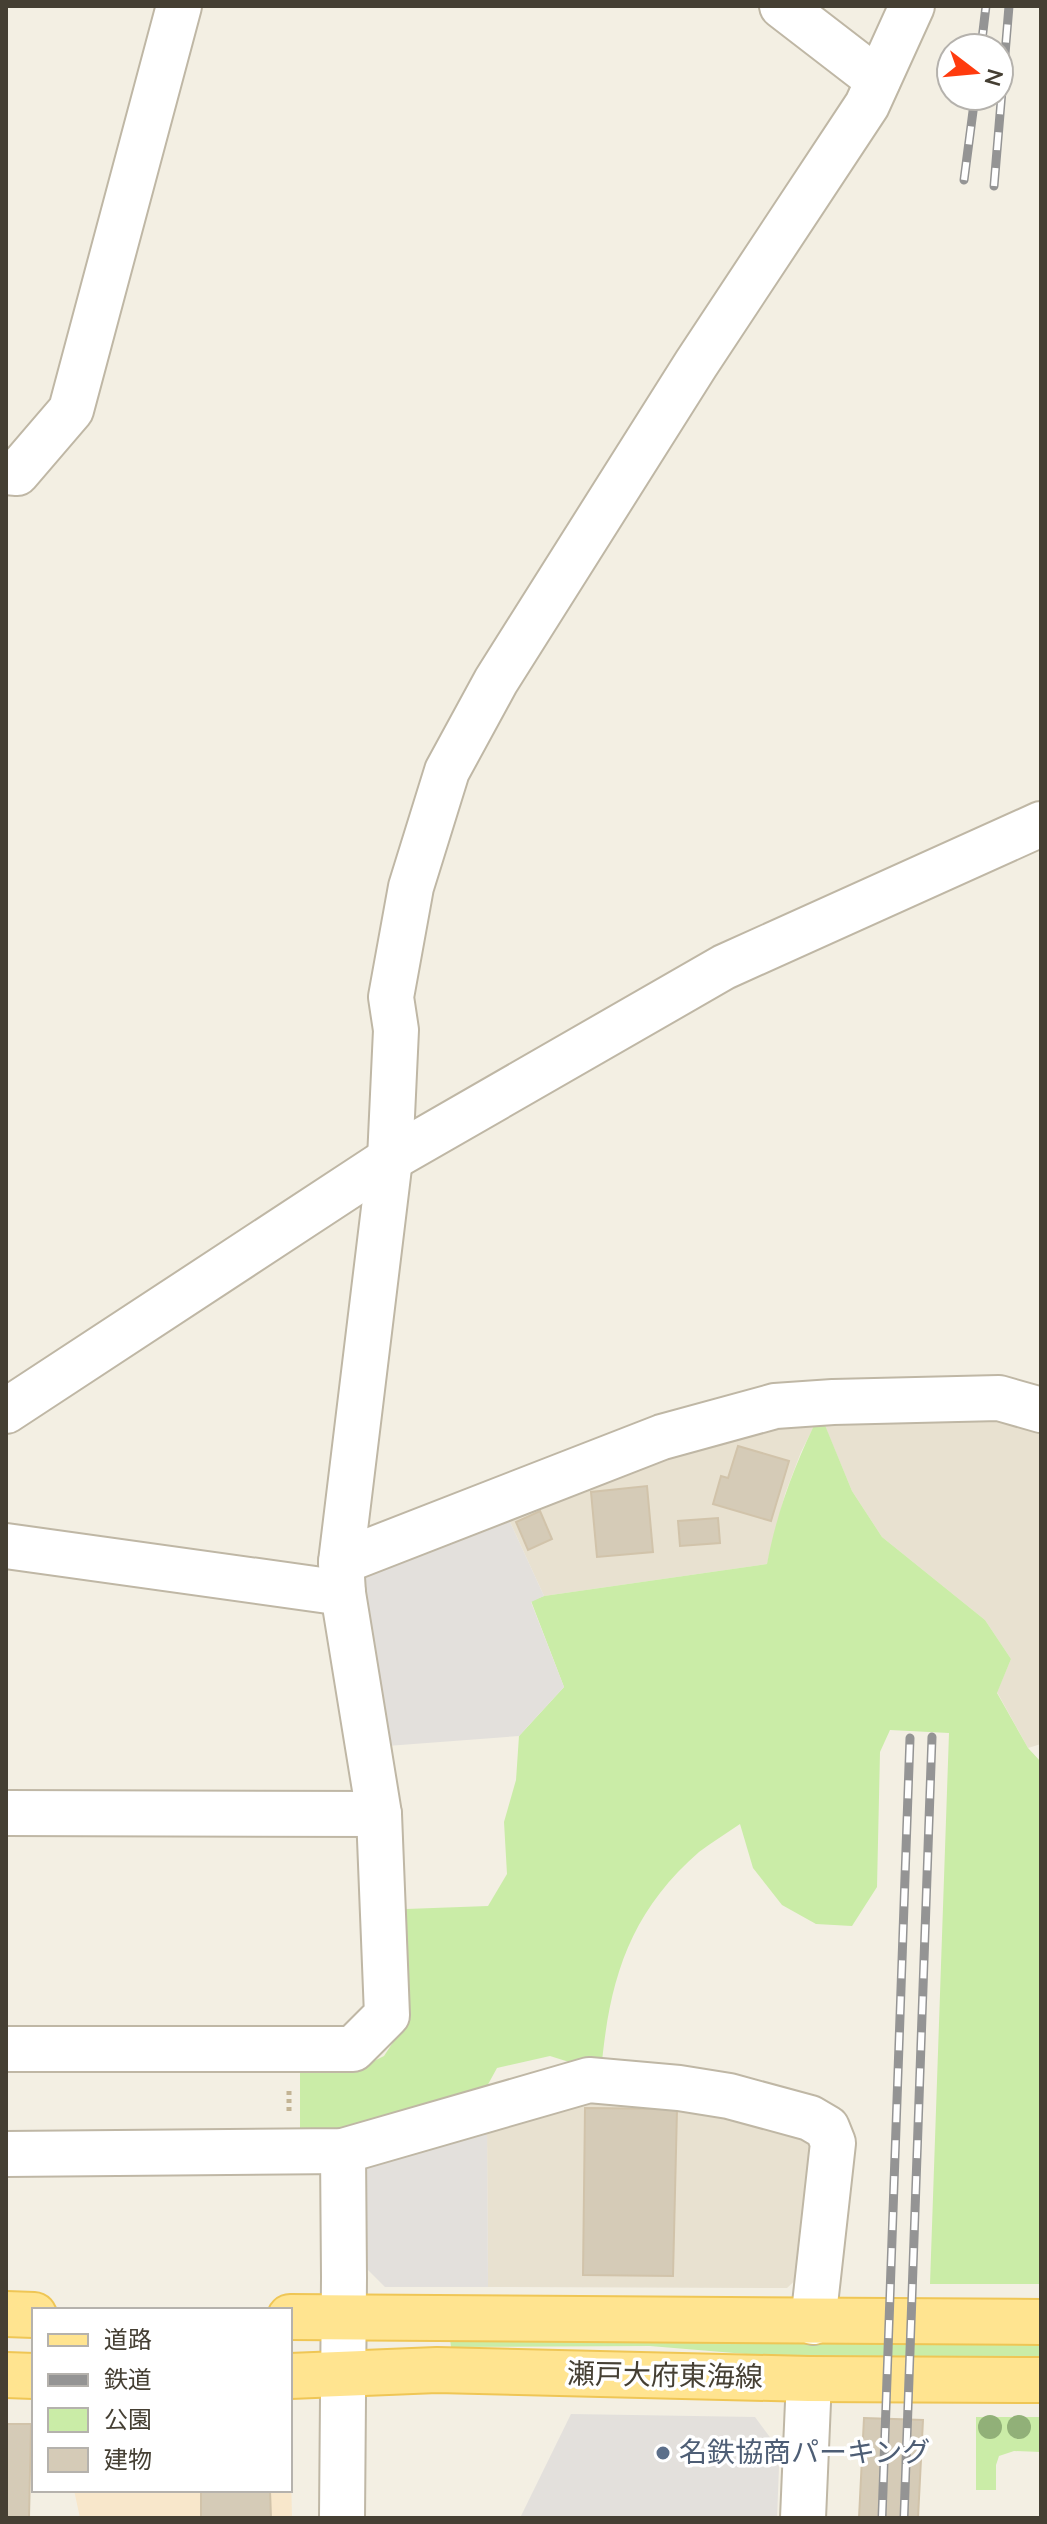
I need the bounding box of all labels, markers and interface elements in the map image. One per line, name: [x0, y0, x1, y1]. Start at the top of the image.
north arrow: [935, 32, 1015, 112]
text: N: [977, 65, 1010, 89]
legend: [32, 2308, 292, 2492]
text: 道路: [104, 2324, 152, 2356]
street label: 瀬戸大府東海線: [567, 2355, 763, 2397]
text: 鉄道: [104, 2364, 152, 2396]
text: 公園: [104, 2404, 152, 2436]
place label: 名鉄協商パーキング: [679, 2434, 930, 2472]
text: 建物: [104, 2444, 152, 2476]
marker: 名鉄協商パーキング: [654, 2444, 672, 2462]

